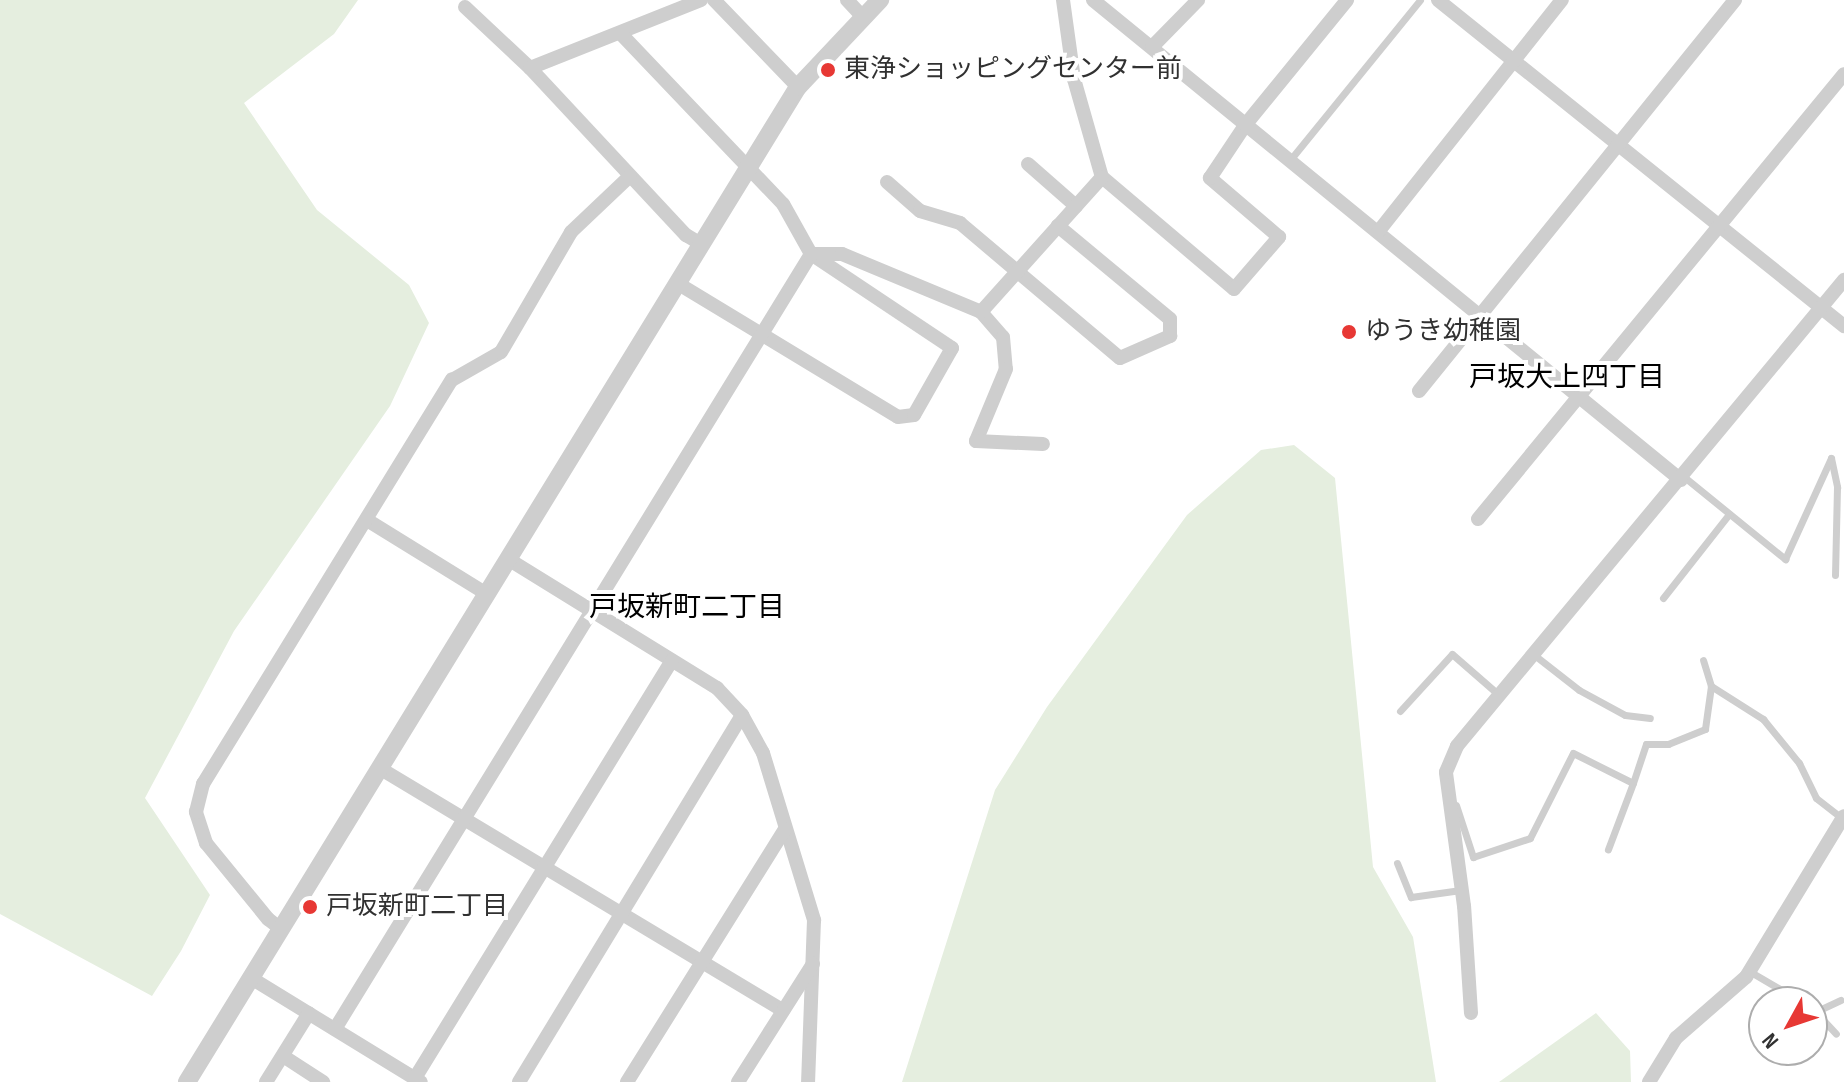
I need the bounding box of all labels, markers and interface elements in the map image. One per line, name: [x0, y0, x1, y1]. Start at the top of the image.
place label: 東浄ショッピングセンター前: [844, 54, 1182, 86]
marker: 東浄ショッピングセンター前: [819, 61, 837, 79]
place label: ゆうき幼稚園: [1365, 316, 1521, 348]
marker: ゆうき幼稚園: [1340, 323, 1358, 341]
district label: 戸坂大上四丁目: [1469, 361, 1665, 395]
district label: 戸坂新町二丁目: [589, 591, 785, 625]
place label: 戸坂新町二丁目: [326, 891, 508, 923]
marker: 戸坂新町二丁目: [301, 898, 319, 916]
north arrow: [1748, 986, 1828, 1066]
text: N: [1757, 1027, 1785, 1054]

